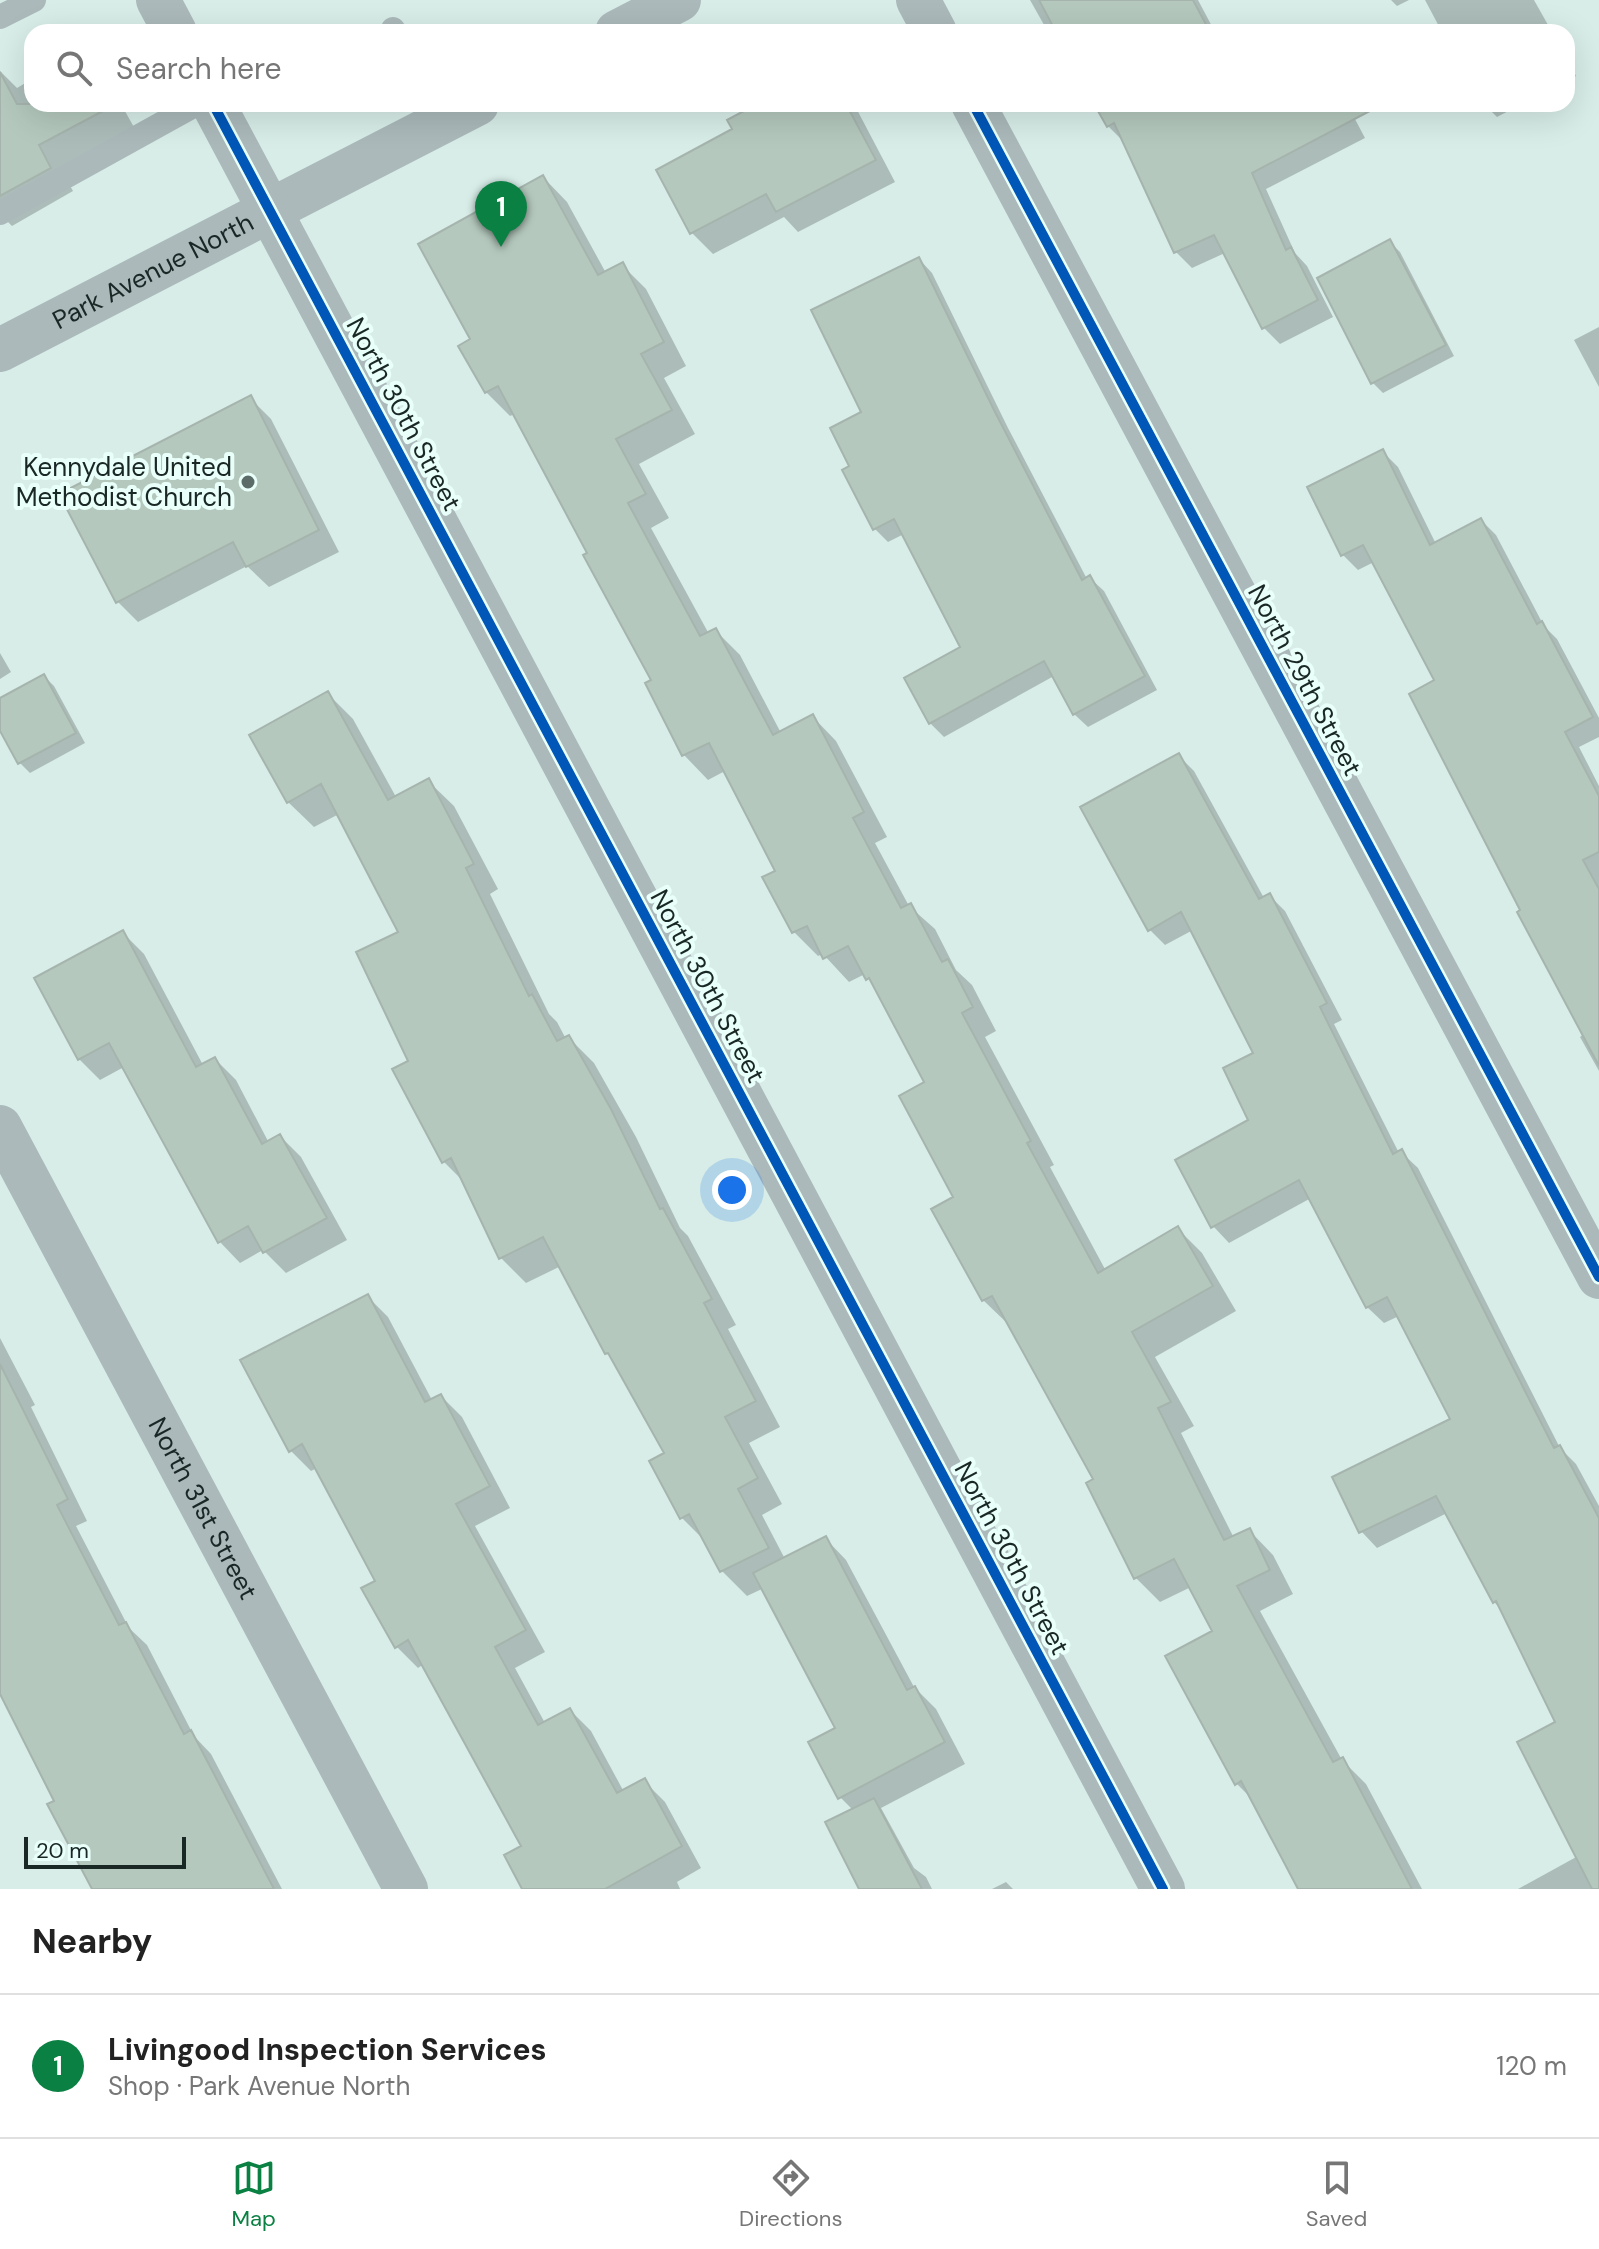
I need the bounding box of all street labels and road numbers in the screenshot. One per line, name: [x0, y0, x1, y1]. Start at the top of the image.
street label: Park Avenue North: [46, 205, 259, 337]
street label: North 30th Street: [339, 312, 469, 516]
street label: North 29th Street: [1240, 578, 1370, 782]
street label: North 30th Street: [643, 884, 773, 1088]
street label: North 31st Street: [141, 1411, 266, 1605]
street label: North 30th Street: [947, 1456, 1077, 1660]

